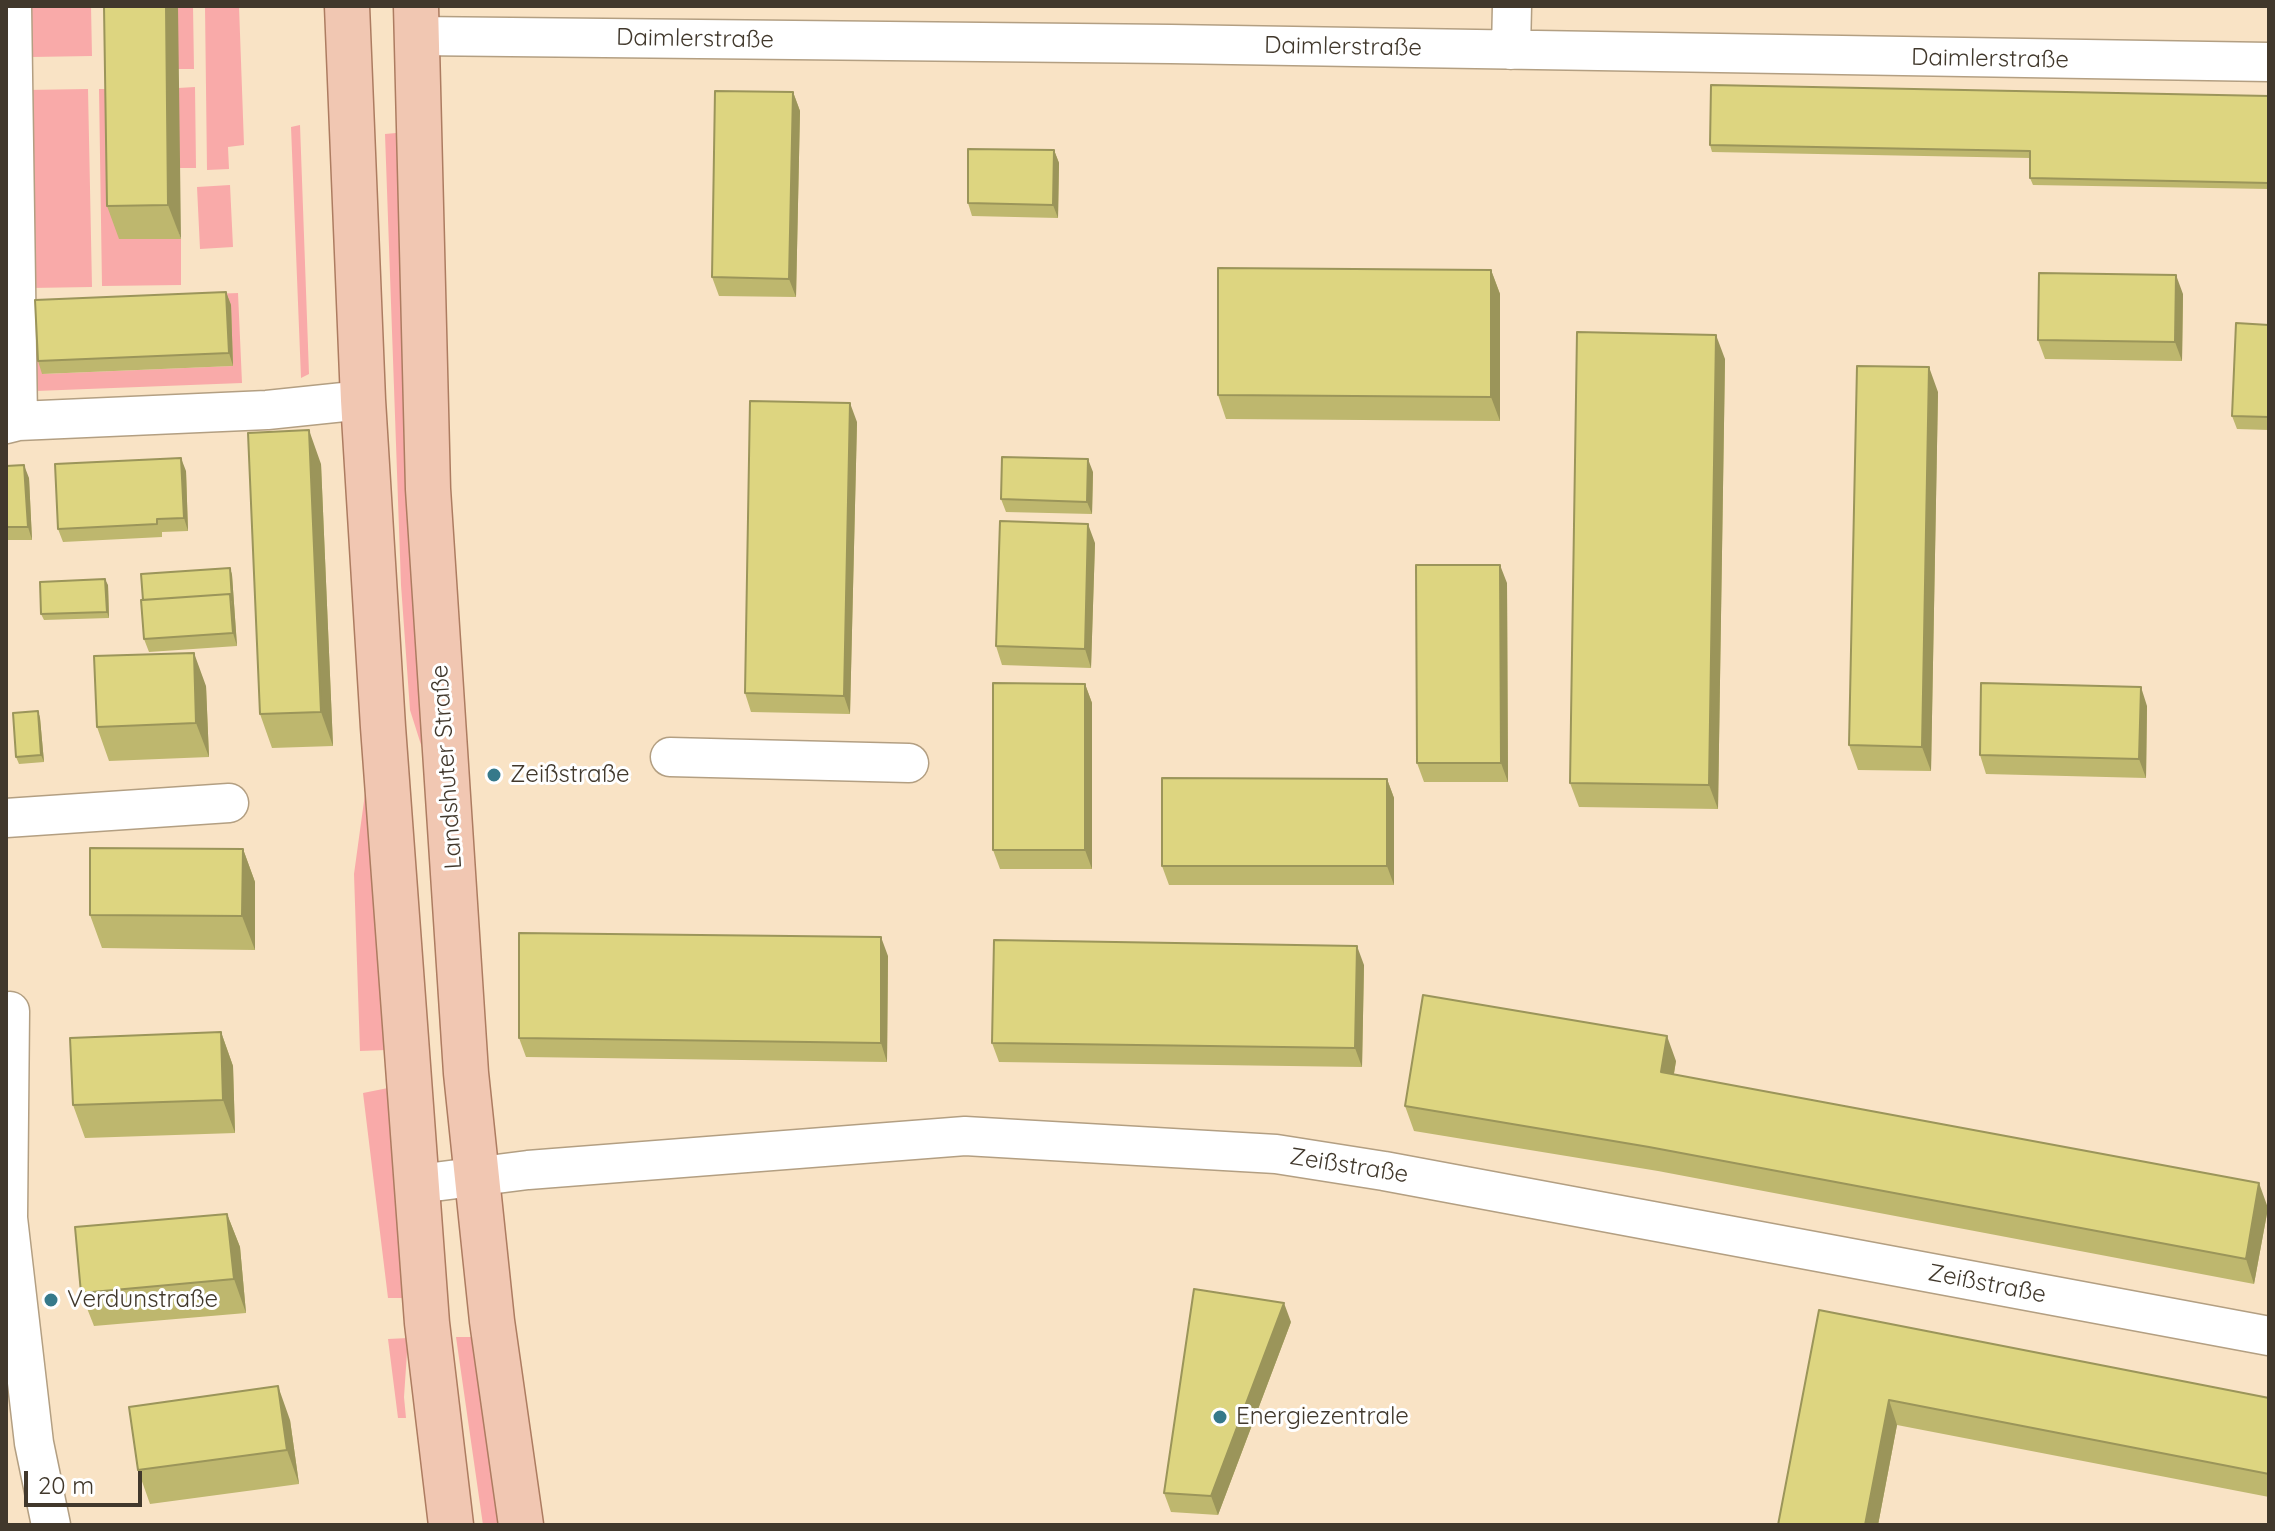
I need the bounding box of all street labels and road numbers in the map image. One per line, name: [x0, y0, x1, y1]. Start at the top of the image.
street label: Daimlerstraße: [616, 23, 774, 55]
street label: Daimlerstraße: [1264, 31, 1422, 63]
street label: Daimlerstraße: [1911, 43, 2069, 75]
street label: Landshuter Straße: [425, 664, 469, 870]
street label: Zeißstraße: [1288, 1142, 1410, 1190]
street label: Zeißstraße: [1926, 1258, 2048, 1310]

